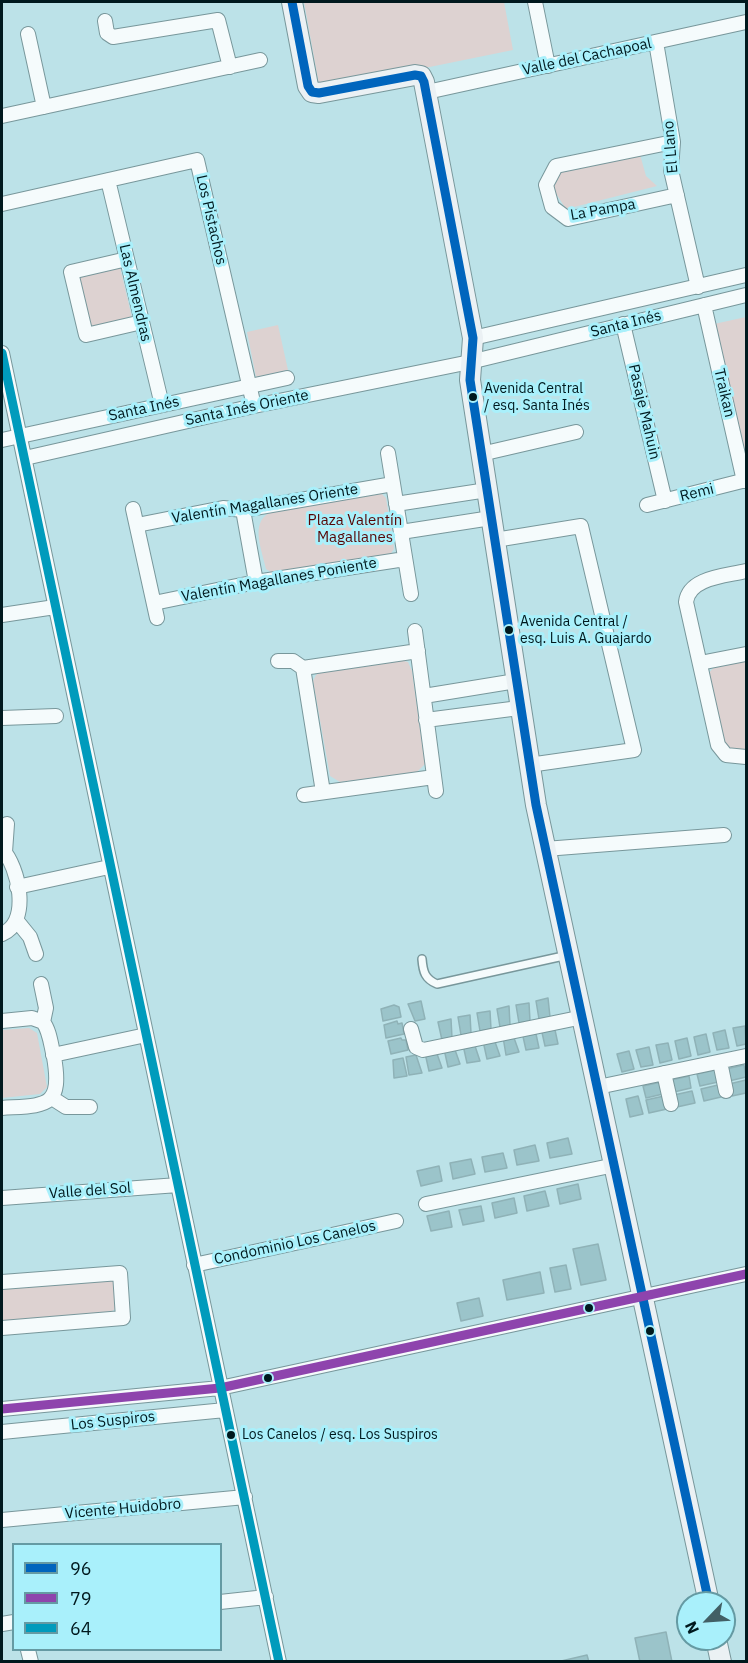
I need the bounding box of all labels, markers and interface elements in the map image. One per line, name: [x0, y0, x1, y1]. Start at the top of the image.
street label: Valle del Cachapoal: [521, 35, 653, 79]
street label: El Llano: [660, 120, 682, 174]
street label: Los Pistachos: [192, 173, 230, 267]
street label: La Pampa: [569, 195, 637, 225]
street label: Las Almendras: [115, 243, 155, 343]
street label: Santa Inés: [589, 307, 663, 341]
street label: Pasaje Mahuin: [624, 363, 664, 461]
street label: Traikan: [710, 367, 738, 419]
place label: Avenida Central / esq. Santa Inés: [484, 381, 590, 413]
street label: Santa Inés Oriente: [184, 386, 310, 430]
marker: Avenida Central / esq. Santa Inés: [467, 391, 479, 403]
street label: Santa Inés: [107, 393, 181, 425]
street label: Valentín Magallanes Oriente: [171, 480, 359, 528]
street label: Remi: [678, 480, 716, 506]
park label: Plaza Valentín Magallanes: [308, 512, 402, 547]
street label: Valentín Magallanes Poniente: [180, 554, 378, 606]
place label: Avenida Central / esq. Luis A. Guajardo: [520, 614, 652, 646]
marker: Avenida Central / esq. Luis A. Guajardo: [503, 624, 515, 636]
street label: Valle del Sol: [48, 1179, 132, 1203]
street label: Condominio Los Canelos: [212, 1217, 378, 1269]
unlabelled marker: [583, 1302, 595, 1314]
unlabelled marker: [644, 1325, 656, 1337]
unlabelled marker: [262, 1372, 274, 1384]
street label: Los Suspiros: [70, 1408, 156, 1434]
place label: Los Canelos / esq. Los Suspiros: [242, 1427, 438, 1443]
marker: Los Canelos / esq. Los Suspiros: [225, 1429, 237, 1441]
street label: Vicente Huidobro: [64, 1495, 182, 1523]
legend: [12, 1543, 222, 1651]
text: 96: [70, 1557, 92, 1580]
text: 79: [70, 1587, 92, 1610]
north arrow: [676, 1591, 736, 1651]
text: 64: [70, 1617, 92, 1640]
text: N: [680, 1618, 703, 1637]

